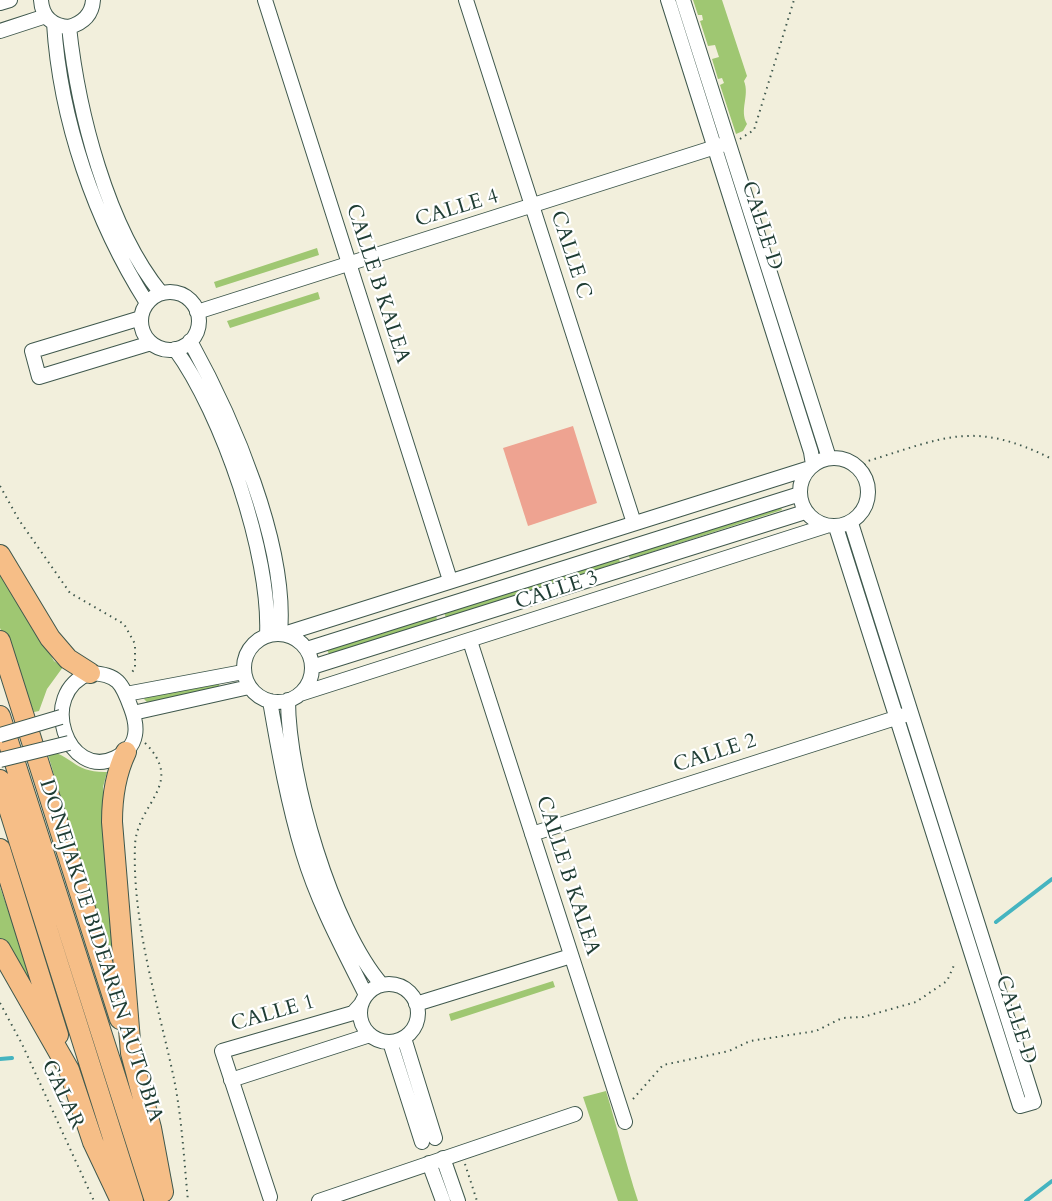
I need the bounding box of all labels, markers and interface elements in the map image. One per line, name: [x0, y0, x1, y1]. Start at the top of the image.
street label: CALLE D: [735, 178, 787, 274]
street label: CALLE 4: [412, 184, 502, 234]
street label: CALLE B KALEA: [339, 201, 415, 367]
street label: CALLE C: [544, 208, 596, 302]
street label: CALLE 3: [512, 566, 602, 616]
street label: CALLE 2: [670, 729, 760, 779]
street label: DONEJAKUE BIDEAREN AUTOBIA: [33, 776, 167, 1126]
street label: CALLE B KALEA: [529, 793, 605, 959]
street label: CALLE D: [989, 972, 1041, 1068]
street label: CALLE 1: [228, 990, 318, 1038]
street label: GALAR: [35, 1056, 89, 1134]

